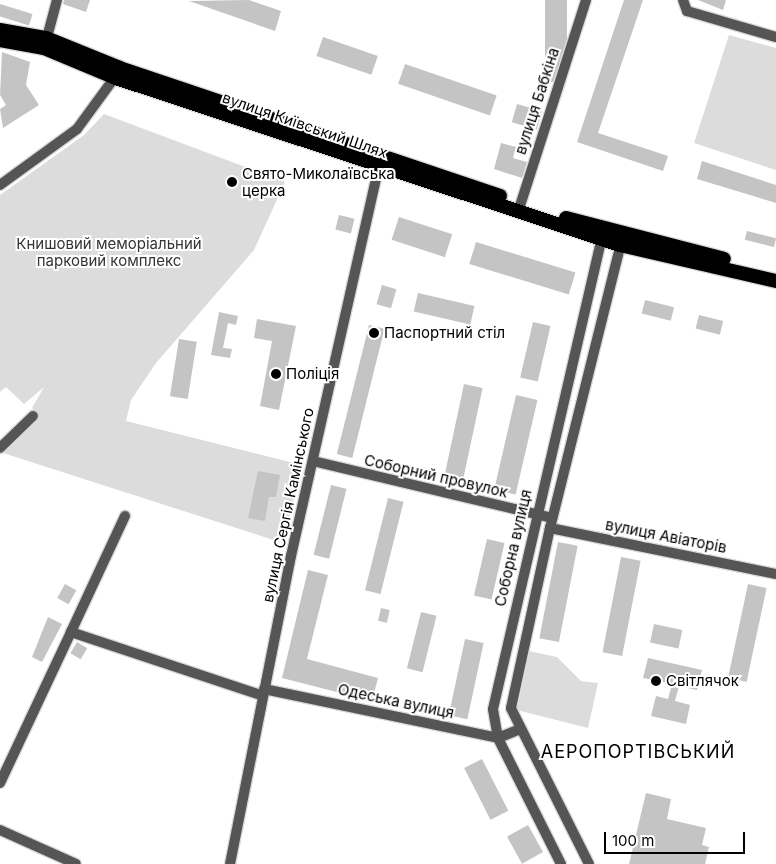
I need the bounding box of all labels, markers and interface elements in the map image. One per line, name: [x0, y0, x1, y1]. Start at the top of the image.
street label: вулиця Бабкіна: [511, 45, 563, 157]
street label: вулиця Київський Шлях: [220, 88, 390, 162]
place label: Свято-Миколаївська церка: [242, 164, 395, 199]
marker: Свято-Миколаївська церка: [226, 176, 238, 188]
park label: Книшовий меморіальний парковий комплекс: [16, 234, 202, 269]
place label: Паспортний стіл: [384, 324, 505, 342]
marker: Паспортний стіл: [368, 327, 380, 339]
place label: Поліція: [286, 365, 339, 383]
marker: Поліція: [270, 368, 282, 380]
street label: вулиця Сергія Камінського: [259, 406, 317, 604]
street label: Соборний провулок: [362, 451, 510, 501]
street label: Соборна вулиця: [491, 488, 535, 608]
street label: вулиця Авіаторів: [604, 515, 728, 557]
place label: Світлячок: [666, 672, 739, 690]
marker: Світлячок: [650, 675, 662, 687]
street label: Одеська вулиця: [336, 680, 456, 722]
district label: АЕРОПОРТІВСЬКИЙ: [539, 741, 737, 763]
scale bar: [606, 822, 747, 854]
text: 100 m: [612, 831, 654, 850]

